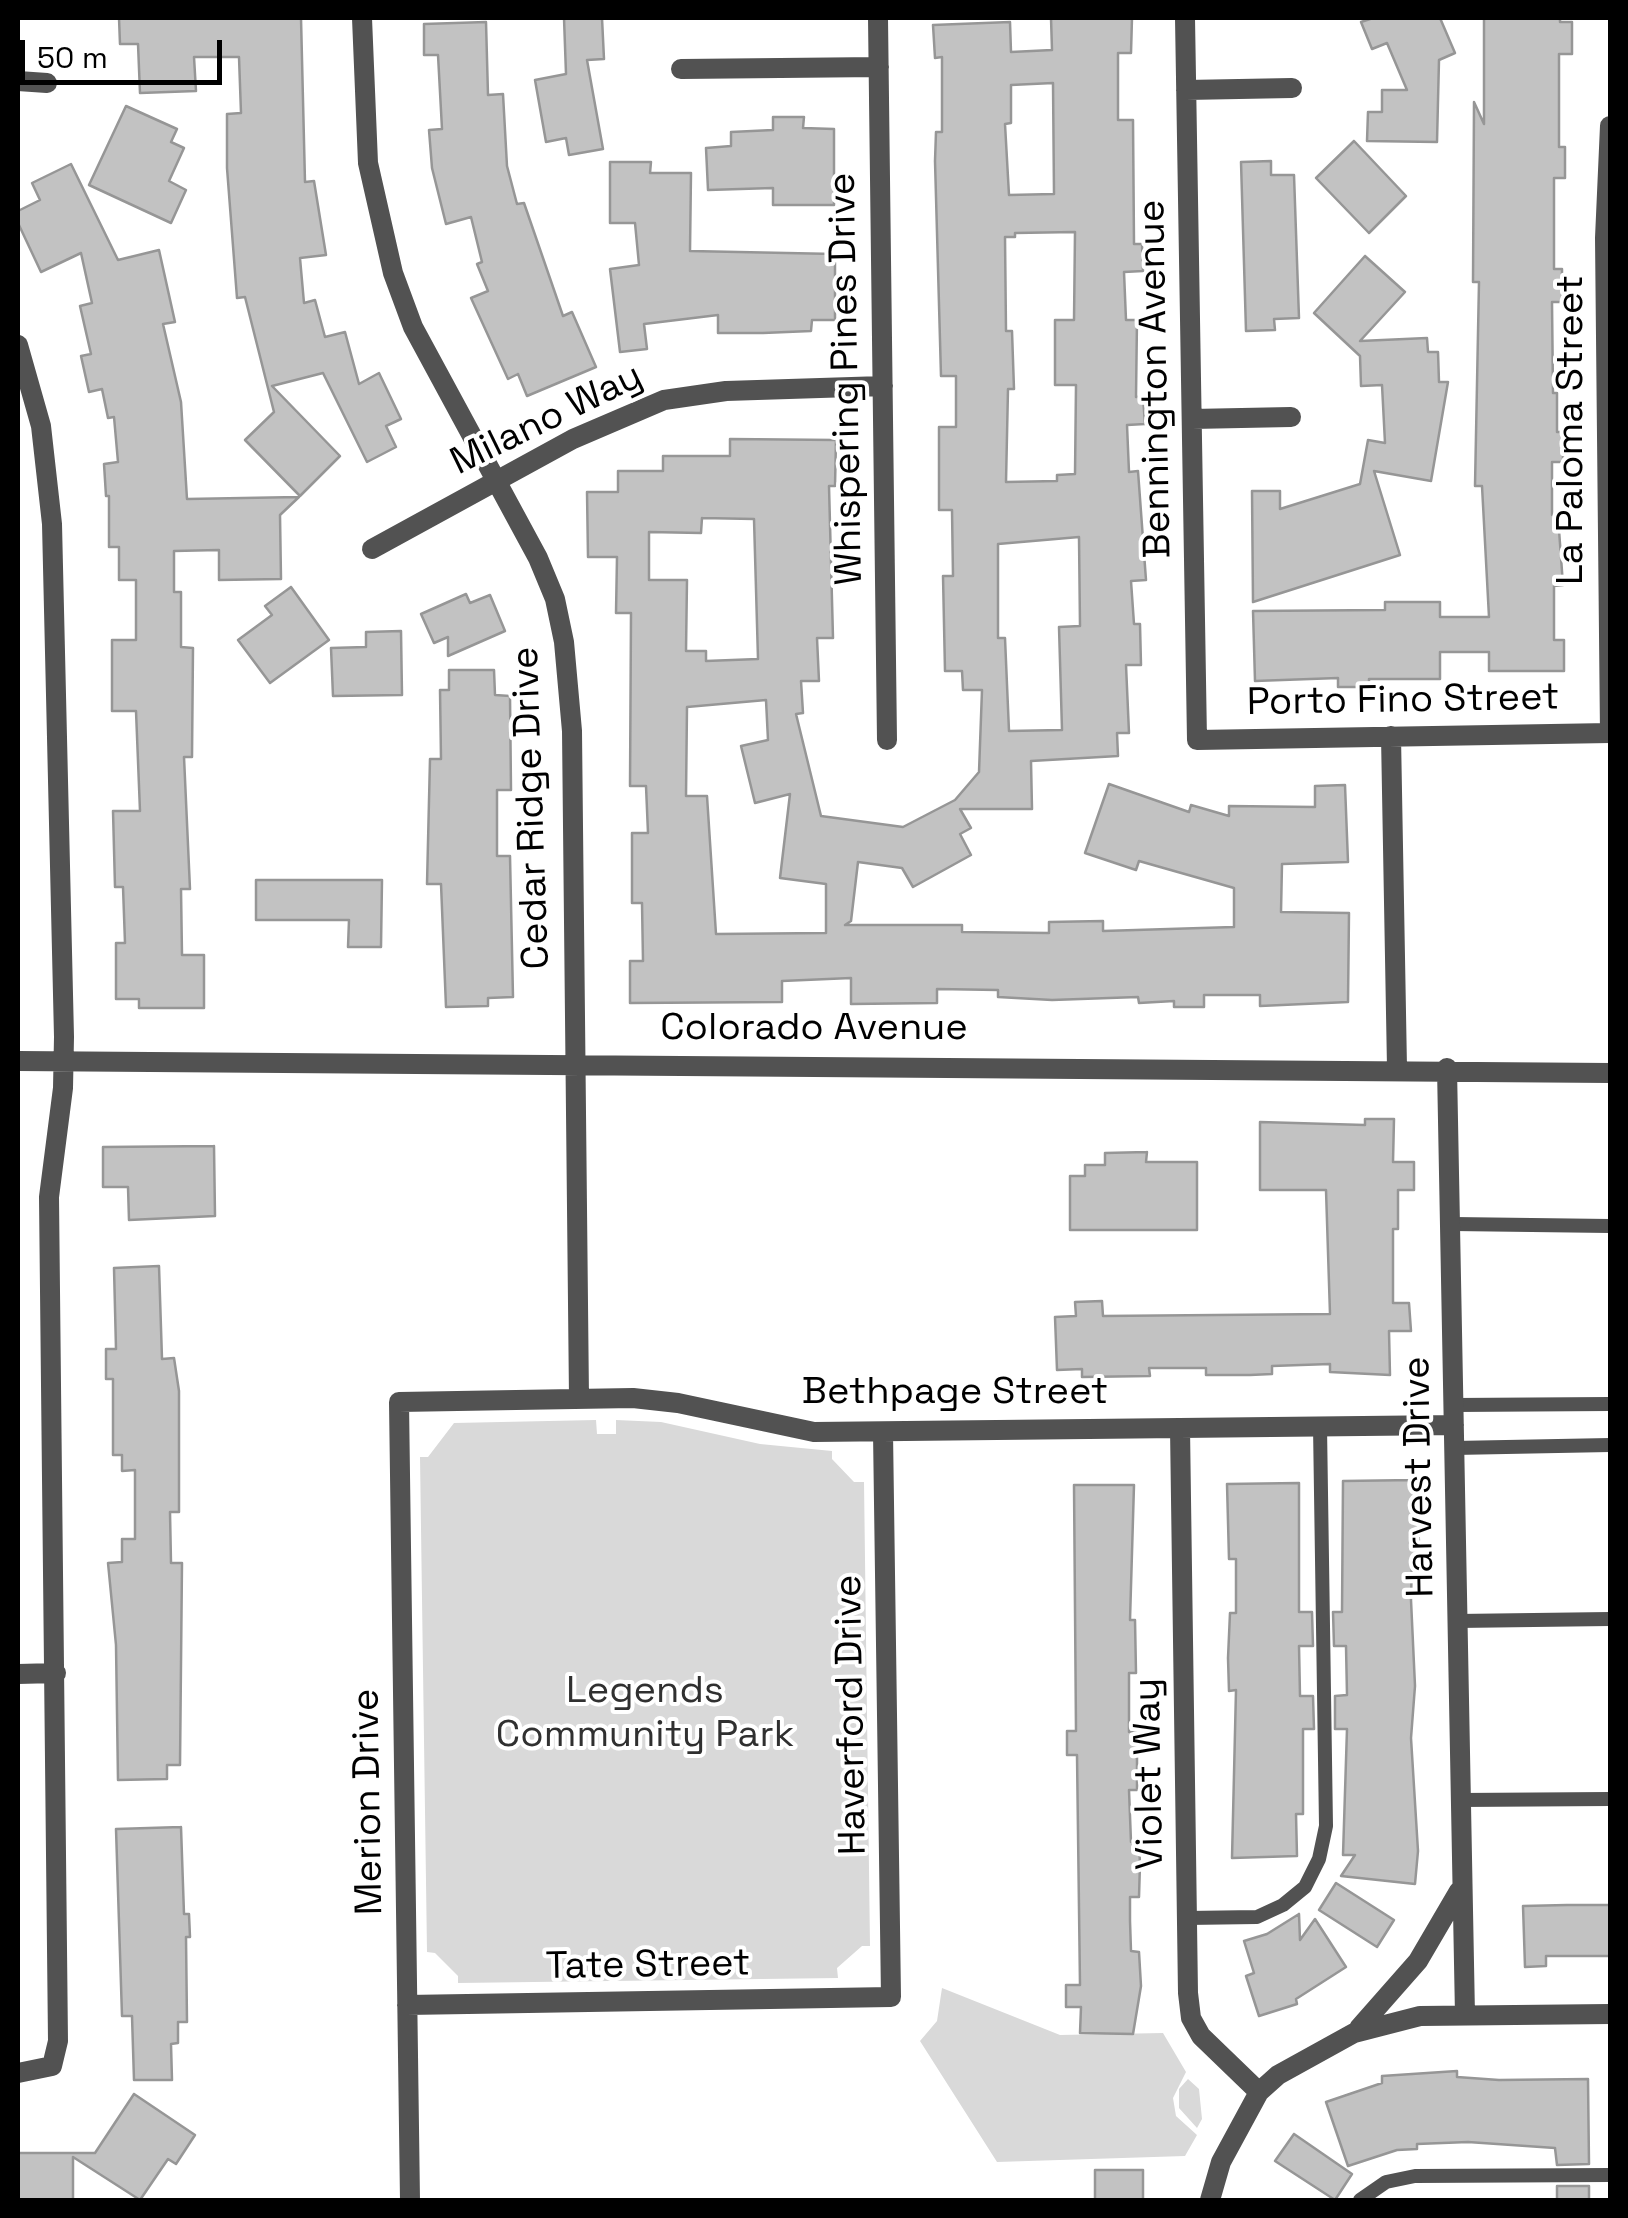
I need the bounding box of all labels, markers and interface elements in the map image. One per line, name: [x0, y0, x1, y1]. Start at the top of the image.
scale bar: [25, 20, 228, 82]
text: 50 m: [37, 38, 108, 77]
street label: Whispering Pines Drive: [821, 172, 873, 586]
street label: Bennington Avenue: [1130, 199, 1182, 559]
street label: La Paloma Street: [1549, 275, 1595, 585]
street label: Milano Way: [444, 354, 650, 486]
street label: Cedar Ridge Drive: [504, 646, 560, 970]
street label: Porto Fino Street: [1246, 675, 1560, 727]
street label: Colorado Avenue: [660, 1006, 968, 1052]
street label: Harvest Drive: [1395, 1356, 1445, 1598]
street label: Bethpage Street: [802, 1370, 1108, 1416]
street label: Haverford Drive: [827, 1574, 877, 1856]
park label: Legends Community Park: [496, 1669, 794, 1758]
street label: Violet Way: [1126, 1678, 1174, 1870]
street label: Merion Drive: [344, 1688, 394, 1916]
street label: Tate Street: [545, 1941, 751, 1991]

